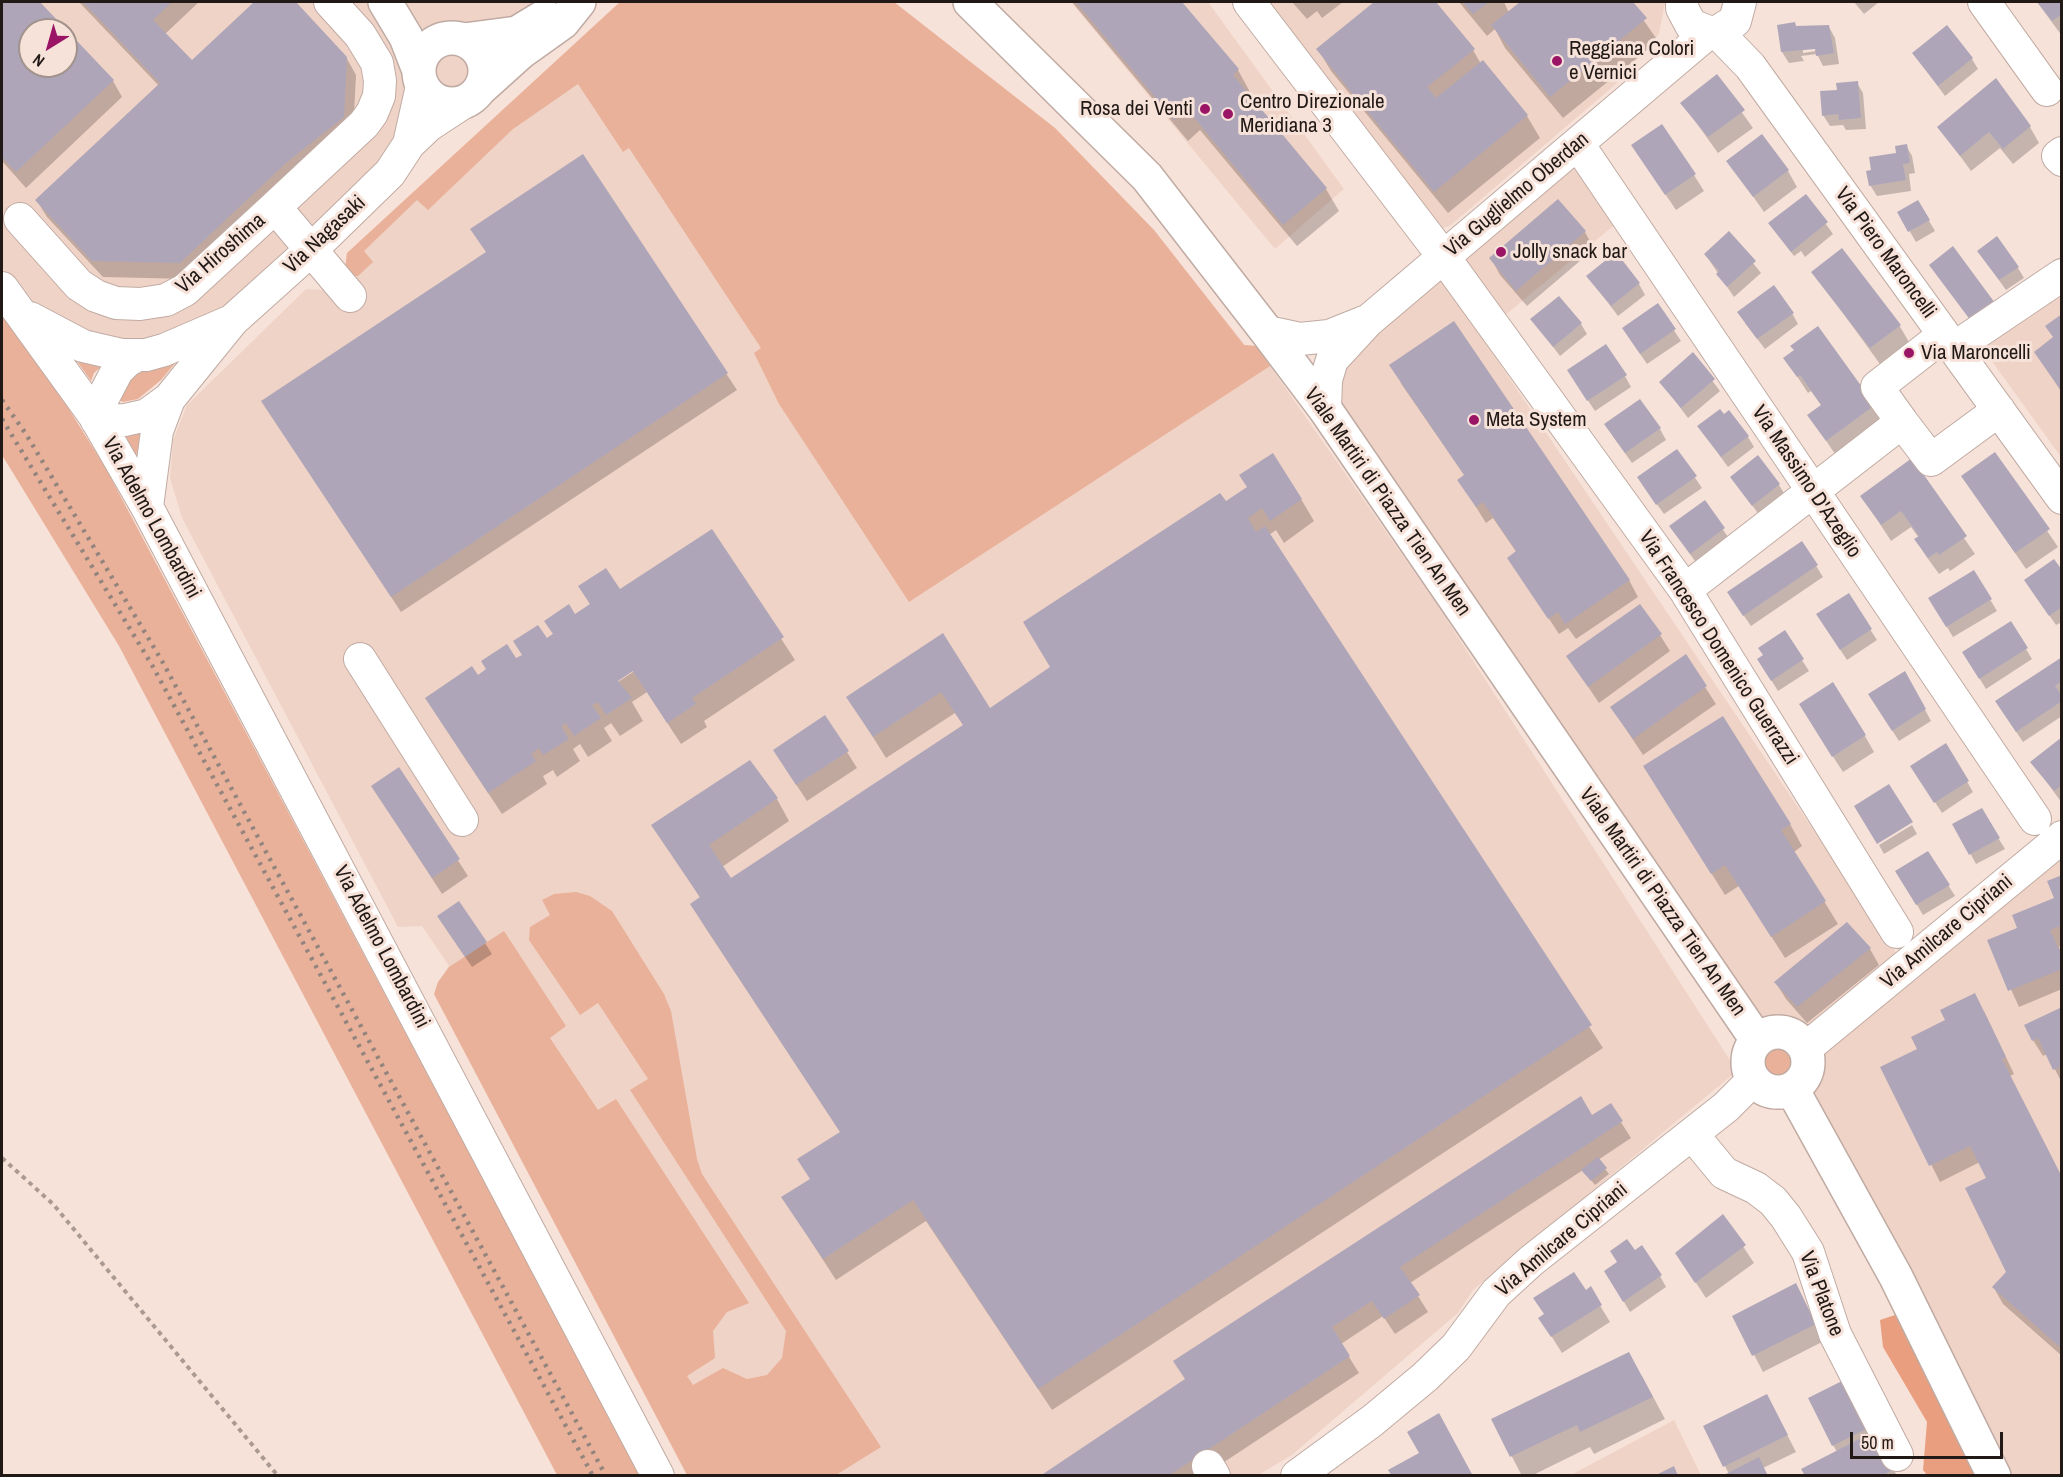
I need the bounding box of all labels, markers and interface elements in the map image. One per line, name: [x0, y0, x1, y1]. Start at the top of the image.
north arrow: [18, 18, 78, 78]
place label: Reggiana Colori e Vernici: [1569, 36, 1694, 86]
text: N: [28, 49, 49, 72]
marker: Reggiana Colori e Vernici: [1550, 54, 1564, 68]
place label: Centro Direzionale Meridiana 3: [1240, 89, 1385, 139]
place label: Rosa dei Venti: [1080, 96, 1193, 122]
marker: Rosa dei Venti: [1198, 102, 1212, 116]
marker: Centro Direzionale Meridiana 3: [1221, 107, 1235, 121]
street label: Via Guglielmo Oberdan: [1440, 127, 1594, 263]
street label: Via Piero Maroncelli: [1829, 183, 1941, 323]
street label: Via Nagasaki: [279, 191, 371, 279]
street label: Via Hiroshima: [171, 208, 271, 300]
place label: Jolly snack bar: [1513, 239, 1627, 265]
marker: Jolly snack bar: [1494, 245, 1508, 259]
place label: Via Maroncelli: [1921, 340, 2031, 366]
marker: Via Maroncelli: [1902, 346, 1916, 360]
street label: Viale Martiri di Piazza Tien An Men: [1298, 383, 1476, 621]
street label: Via Massimo D'Azeglio: [1746, 401, 1866, 563]
place label: Meta System: [1486, 407, 1586, 433]
marker: Meta System: [1467, 413, 1481, 427]
street label: Via Adelmo Lombardini: [96, 433, 206, 603]
street label: Via Francesco Domenico Guerrazzi: [1633, 526, 1803, 770]
street label: Viale Martiri di Piazza Tien An Men: [1573, 783, 1751, 1021]
street label: Via Adelmo Lombardini: [327, 861, 435, 1033]
street label: Via Amilcare Cipriani: [1876, 870, 2018, 994]
street label: Via Amilcare Cipriani: [1491, 1178, 1633, 1302]
street label: Via Platone: [1793, 1248, 1849, 1340]
scale bar: [1853, 1420, 2006, 1458]
text: 50 m: [1861, 1430, 1894, 1455]

